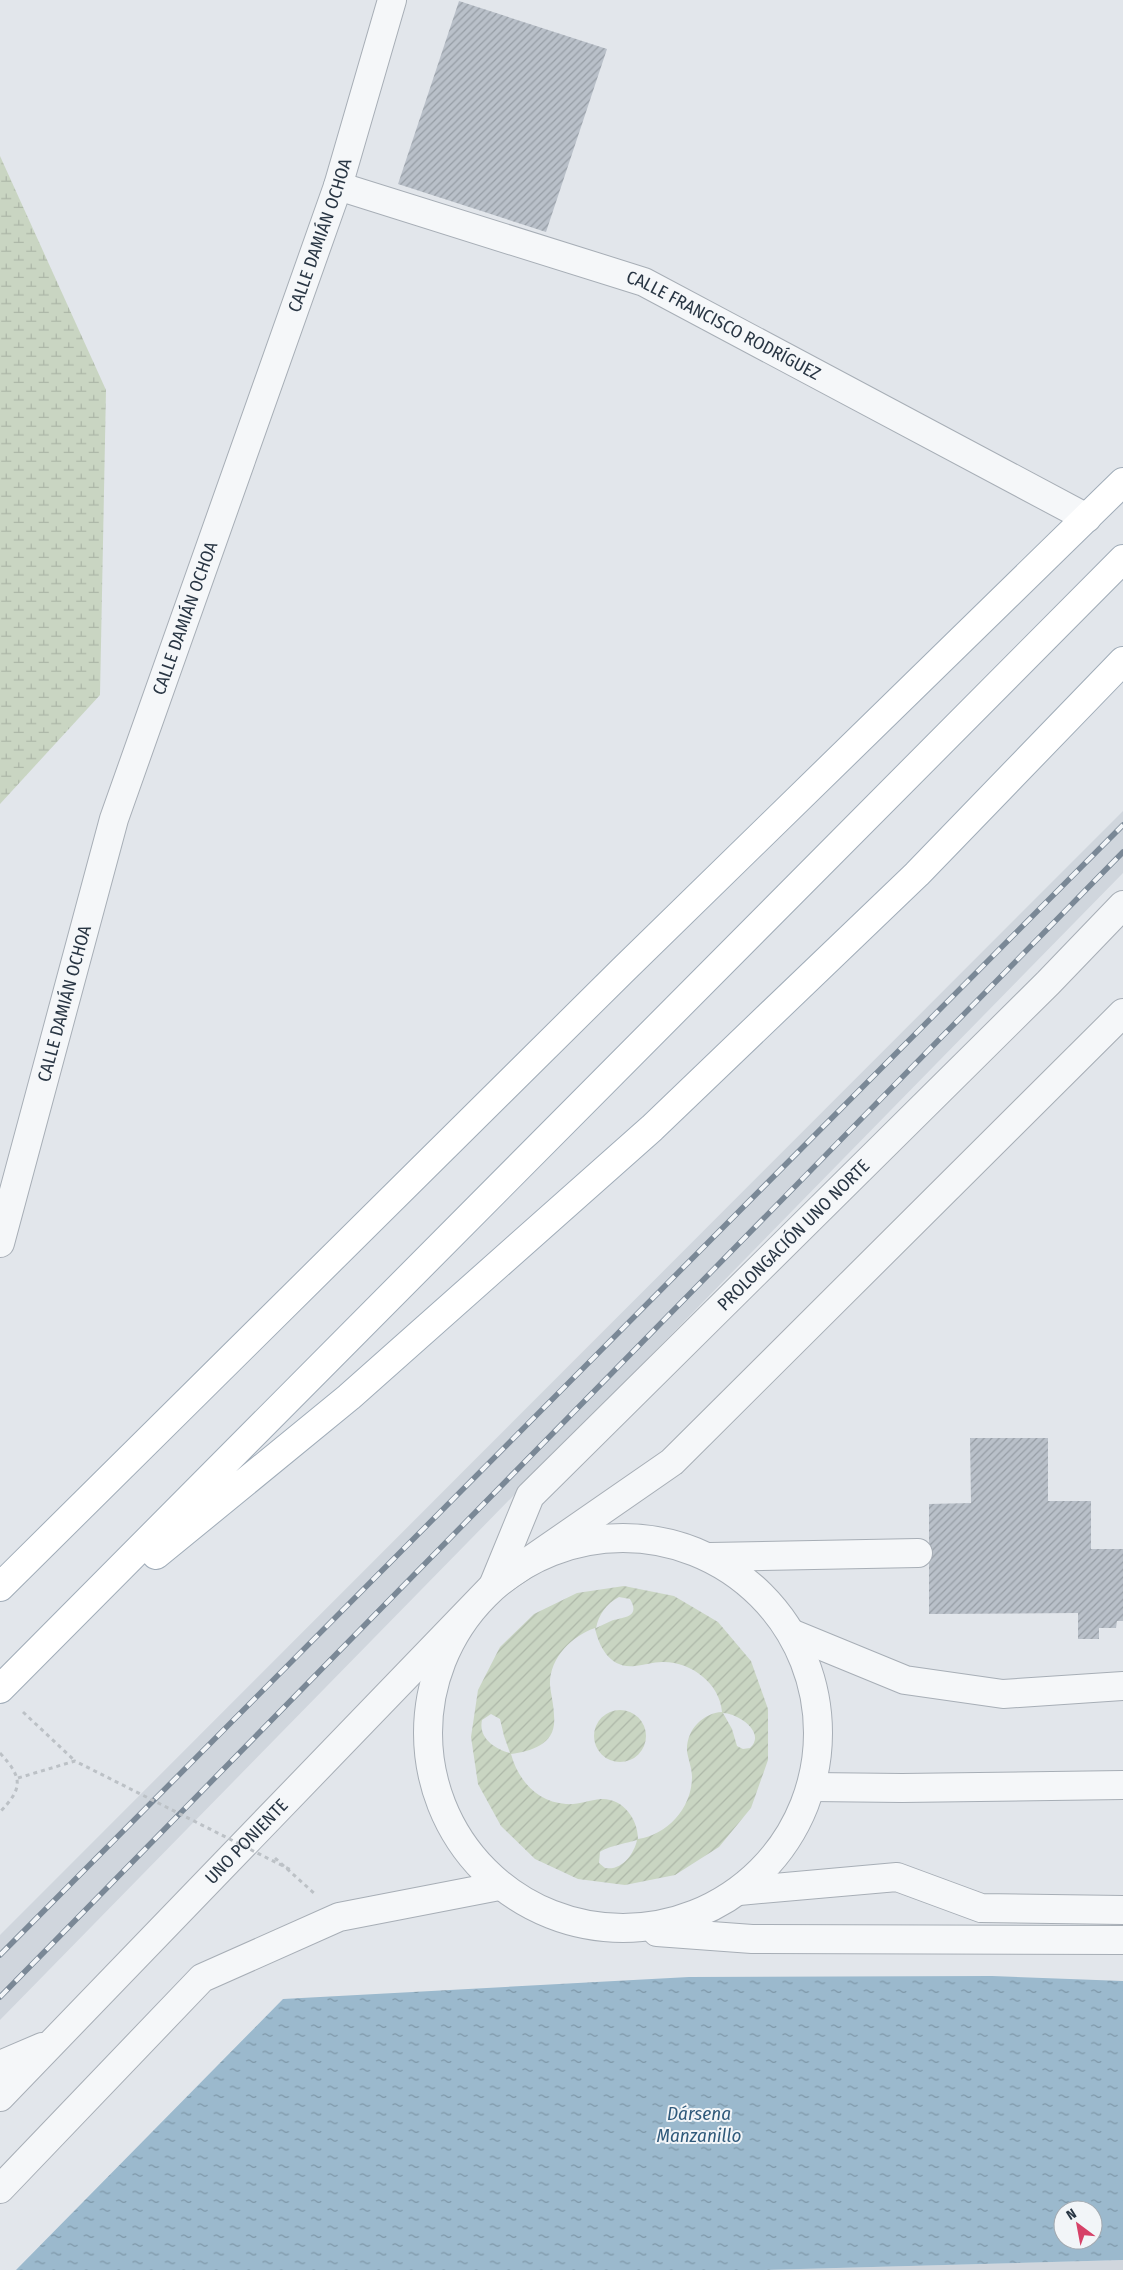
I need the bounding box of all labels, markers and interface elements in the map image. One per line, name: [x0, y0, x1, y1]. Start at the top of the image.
street label: CALLE DAMIÁN OCHOA: [283, 155, 357, 315]
street label: CALLE FRANCISCO RODRÍGUEZ: [624, 266, 824, 385]
street label: CALLE DAMIÁN OCHOA: [148, 538, 222, 698]
street label: CALLE DAMIÁN OCHOA: [33, 922, 96, 1084]
street label: PROLONGACIÓN UNO NORTE: [713, 1155, 874, 1315]
street label: UNO PONIENTE: [200, 1794, 292, 1889]
water label: Dársena Manzanillo: [657, 2102, 741, 2147]
north arrow: [1053, 2200, 1103, 2250]
text: N: [1063, 2205, 1079, 2224]

